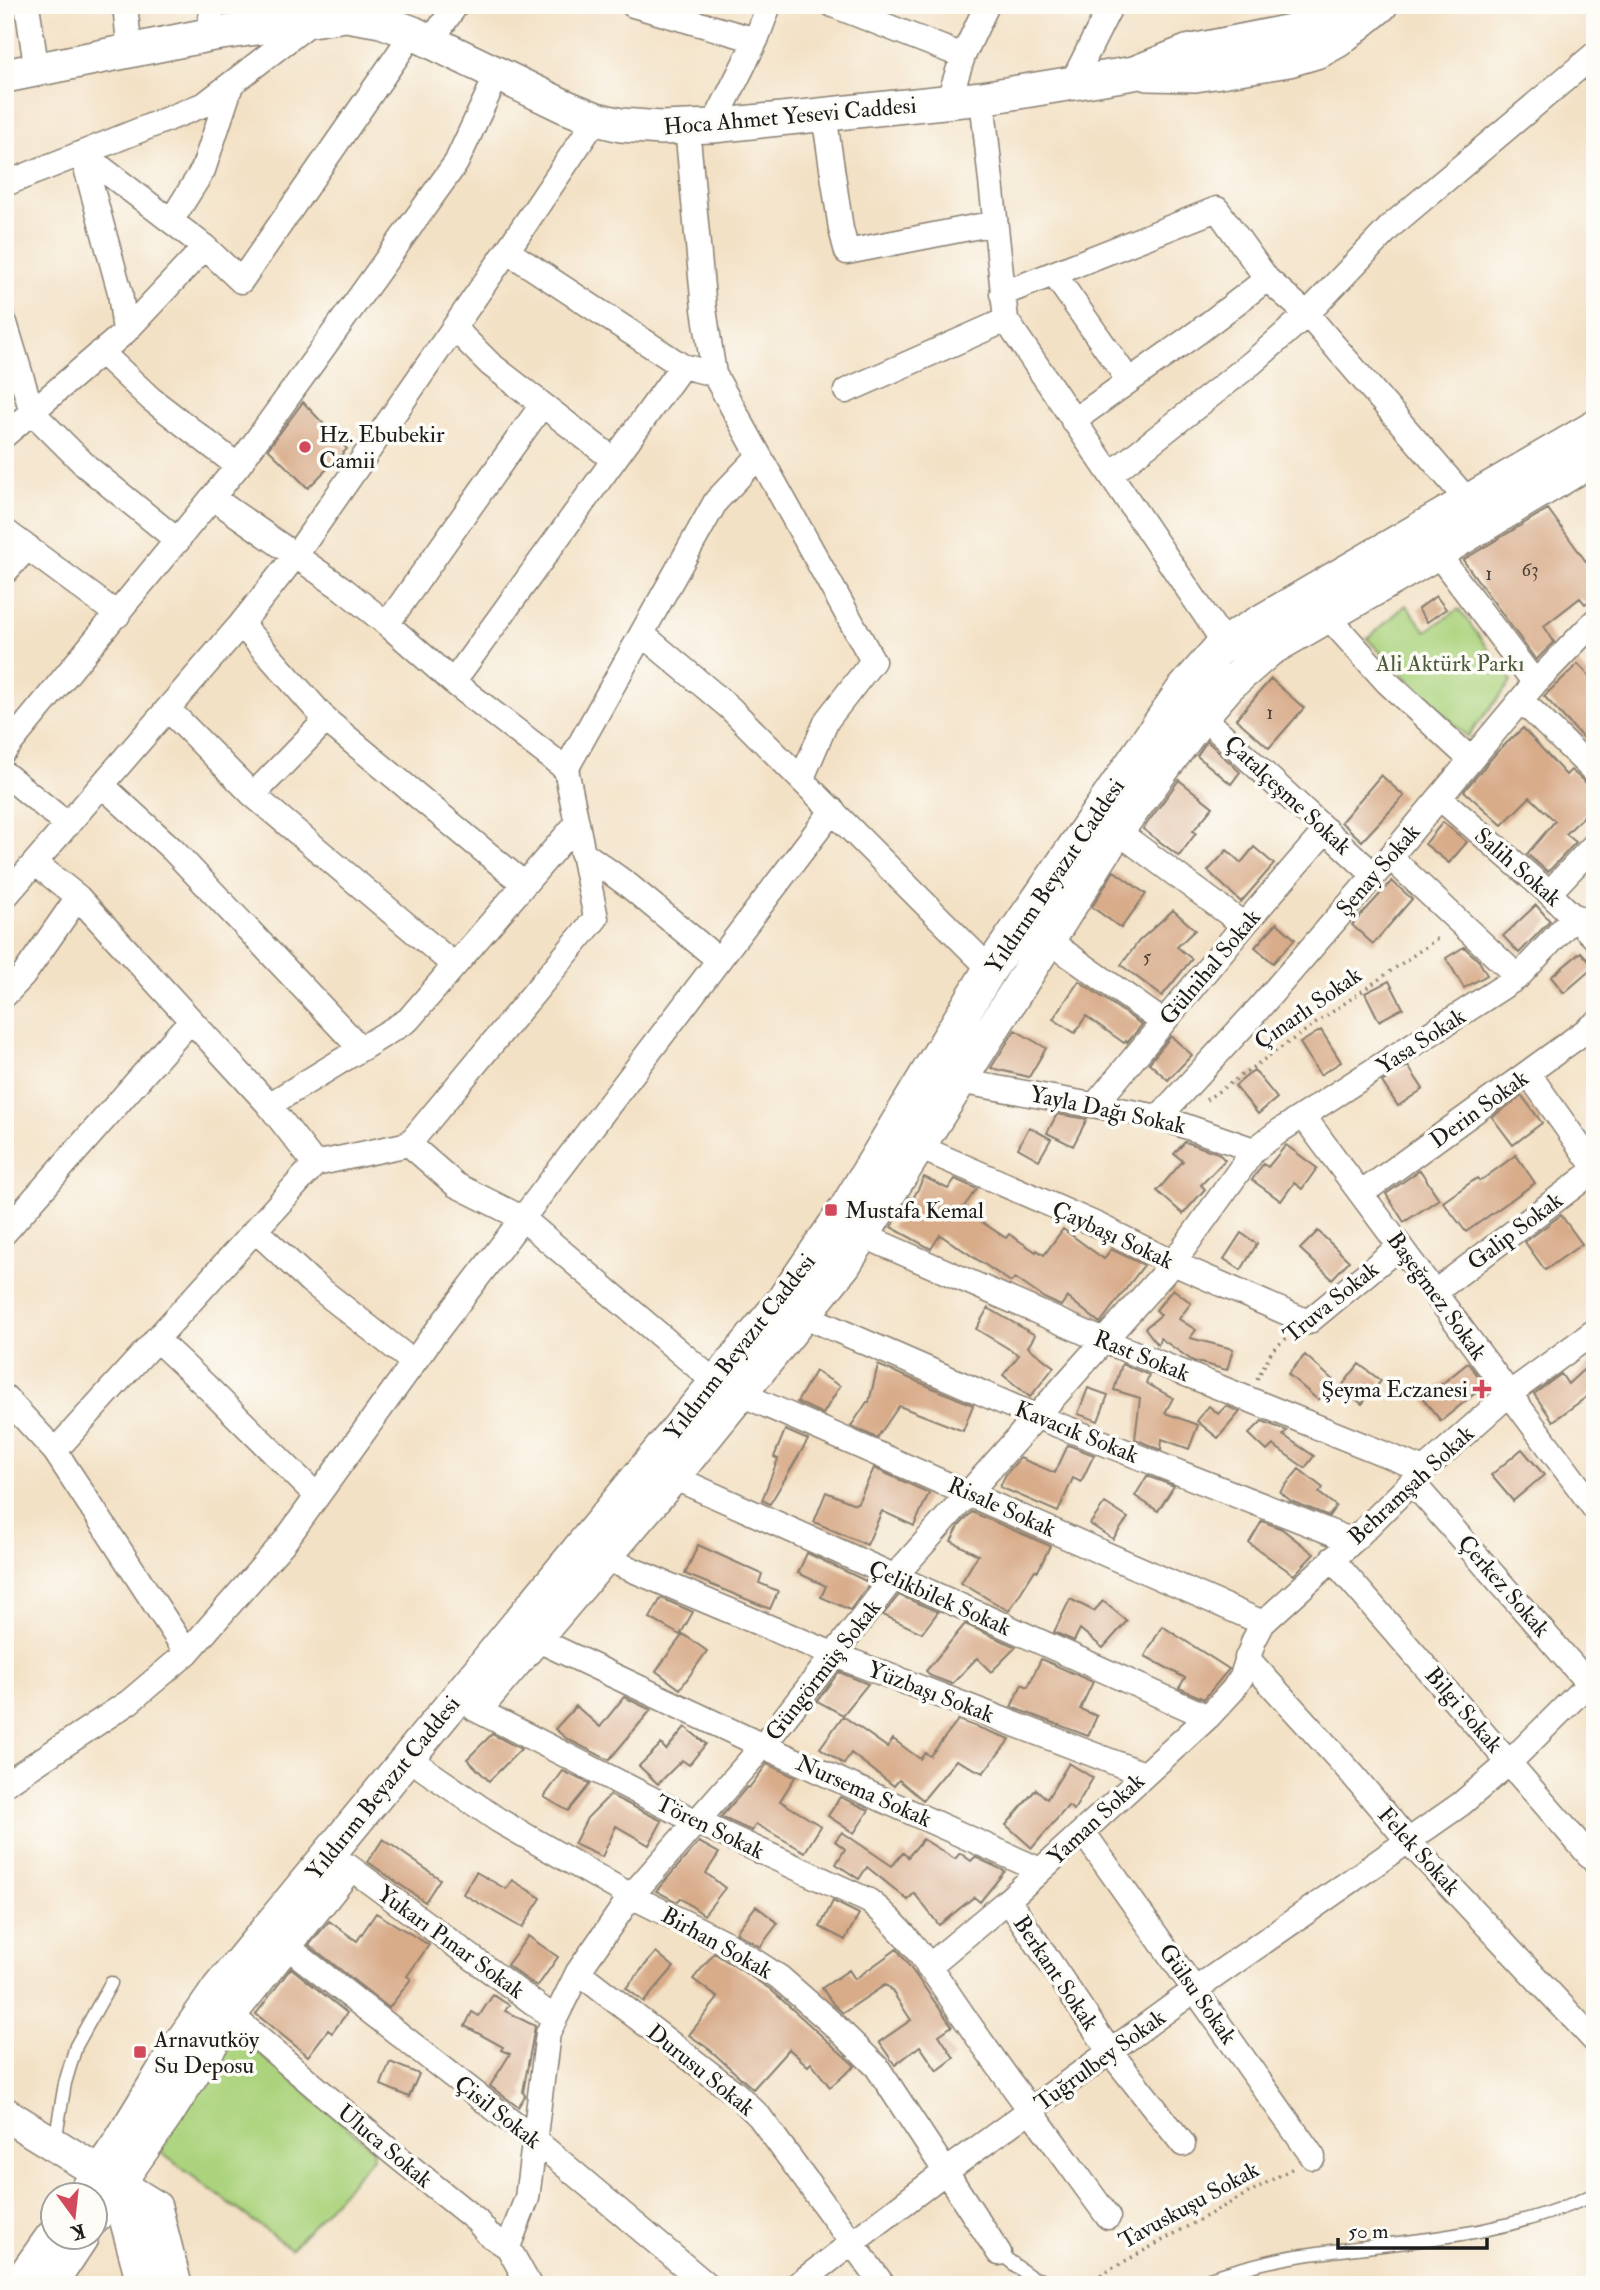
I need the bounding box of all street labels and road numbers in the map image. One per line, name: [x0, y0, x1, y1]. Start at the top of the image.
street label: Hoca Ahmet Yesevi Caddesi: [662, 91, 918, 141]
street label: Çatalçeşme Sokak: [1219, 729, 1357, 861]
street label: Yıldırım Beyazıt Caddesi: [979, 773, 1131, 979]
street label: Şenay Sokak: [1330, 818, 1426, 922]
street label: Salih Sokak: [1468, 821, 1568, 913]
street label: Gülnihal Sokak: [1153, 903, 1267, 1031]
street label: Çınarlı Sokak: [1249, 960, 1367, 1056]
street label: Yasa Sokak: [1371, 1001, 1471, 1081]
street label: Derin Sokak: [1424, 1064, 1534, 1154]
street label: Yayla Dağı Sokak: [1027, 1079, 1189, 1141]
street label: Galip Sokak: [1461, 1186, 1569, 1277]
street label: Çaybaşı Sokak: [1048, 1194, 1178, 1276]
street label: Başeğmez Sokak: [1381, 1226, 1493, 1366]
street label: Yıldırım Beyazıt Caddesi: [658, 1248, 822, 1446]
street label: Truva Sokak: [1277, 1255, 1385, 1349]
street label: Rast Sokak: [1090, 1324, 1194, 1388]
street label: Kavacık Sokak: [1011, 1394, 1143, 1470]
street label: Behramşah Sokak: [1342, 1419, 1480, 1551]
street label: Risale Sokak: [943, 1470, 1061, 1544]
street label: Çerkez Sokak: [1452, 1529, 1556, 1643]
street label: Çelikbilek Sokak: [864, 1554, 1016, 1642]
street label: Güngörmüş Sokak: [759, 1594, 887, 1746]
street label: Yüzbaşı Sokak: [864, 1655, 998, 1729]
street label: Bilgi Sokak: [1419, 1661, 1509, 1759]
street label: Yıldırım Beyazıt Caddesi: [300, 1690, 466, 1886]
street label: Nursema Sokak: [792, 1748, 936, 1834]
street label: Yaman Sokak: [1041, 1767, 1151, 1871]
street label: Tören Sokak: [651, 1788, 769, 1866]
street label: Felek Sokak: [1371, 1800, 1467, 1902]
street label: Yukarı Pınar Sokak: [372, 1879, 530, 2005]
street label: Birhan Sokak: [656, 1901, 778, 1985]
street label: Berkant Sokak: [1007, 1910, 1105, 2036]
street label: Gülsu Sokak: [1153, 1938, 1243, 2050]
street label: Tuğrulbey Sokak: [1029, 2003, 1171, 2117]
street label: Durusu Sokak: [641, 2018, 761, 2122]
street label: Çisil Sokak: [449, 2069, 547, 2155]
street label: Uluca Sokak: [331, 2098, 439, 2194]
street label: Tavuskuşu Sokak: [1114, 2155, 1264, 2255]

